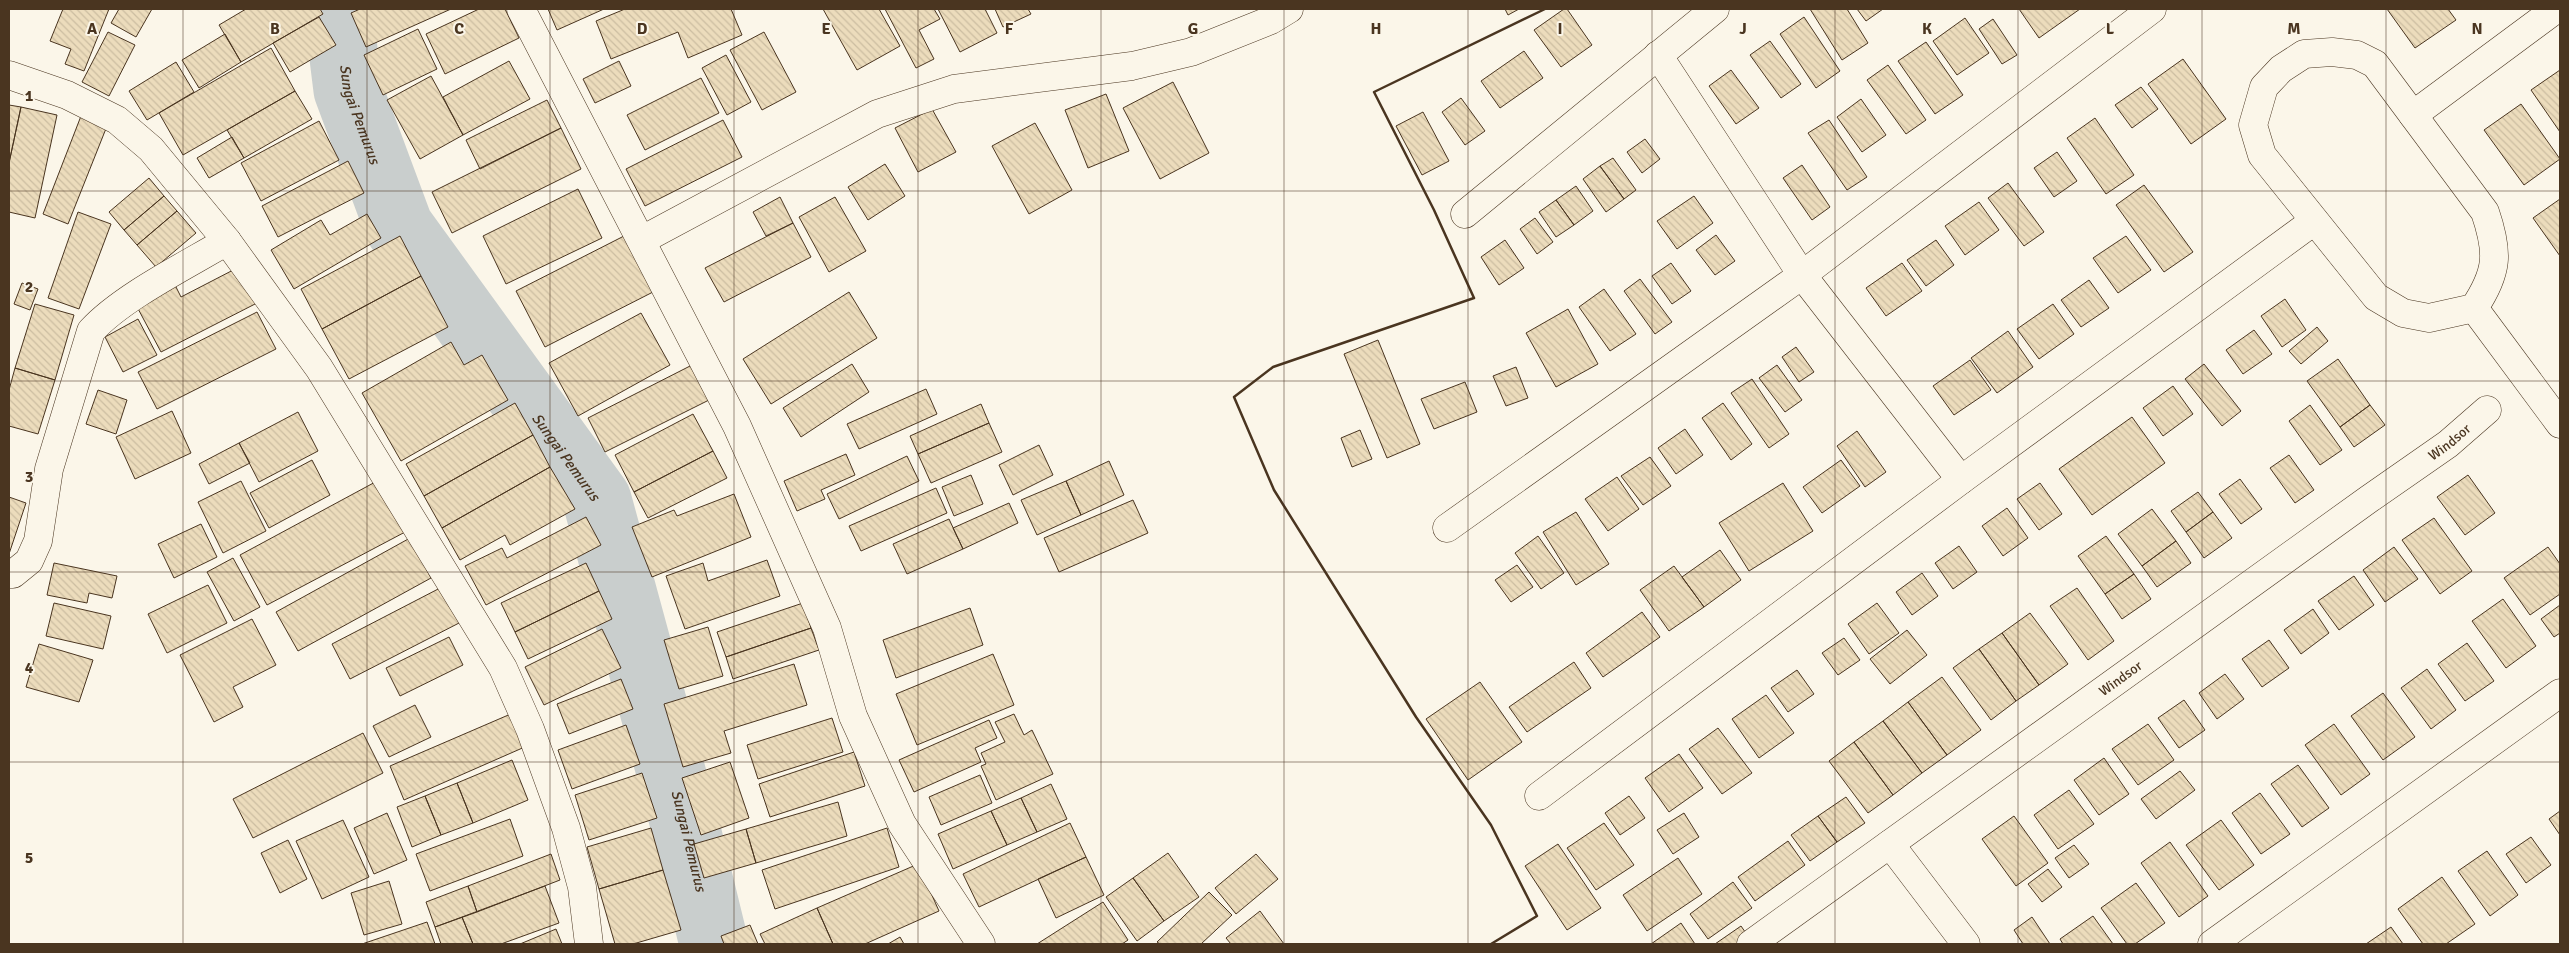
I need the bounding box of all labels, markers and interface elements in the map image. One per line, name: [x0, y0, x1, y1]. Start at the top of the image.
text: A: [87, 19, 98, 39]
text: B: [270, 19, 280, 39]
text: C: [454, 19, 464, 39]
text: D: [637, 19, 648, 39]
text: E: [821, 19, 831, 39]
text: F: [1005, 19, 1014, 39]
text: G: [1188, 19, 1198, 39]
text: H: [1371, 19, 1381, 39]
text: I: [1557, 19, 1563, 39]
text: J: [1739, 19, 1747, 39]
text: K: [1922, 19, 1932, 39]
text: L: [2106, 19, 2115, 39]
text: M: [2287, 19, 2301, 39]
text: N: [2471, 19, 2483, 39]
water label: Sungai Pemurus: [336, 64, 384, 168]
text: 1: [25, 86, 34, 106]
text: 2: [25, 277, 33, 297]
water label: Sungai Pemurus: [528, 410, 604, 506]
street label: Windsor: [2425, 420, 2475, 464]
text: 3: [25, 467, 33, 487]
street label: Windsor: [2096, 657, 2146, 700]
text: 4: [25, 658, 34, 678]
water label: Sungai Pemurus: [667, 788, 710, 895]
text: 5: [25, 848, 33, 868]

